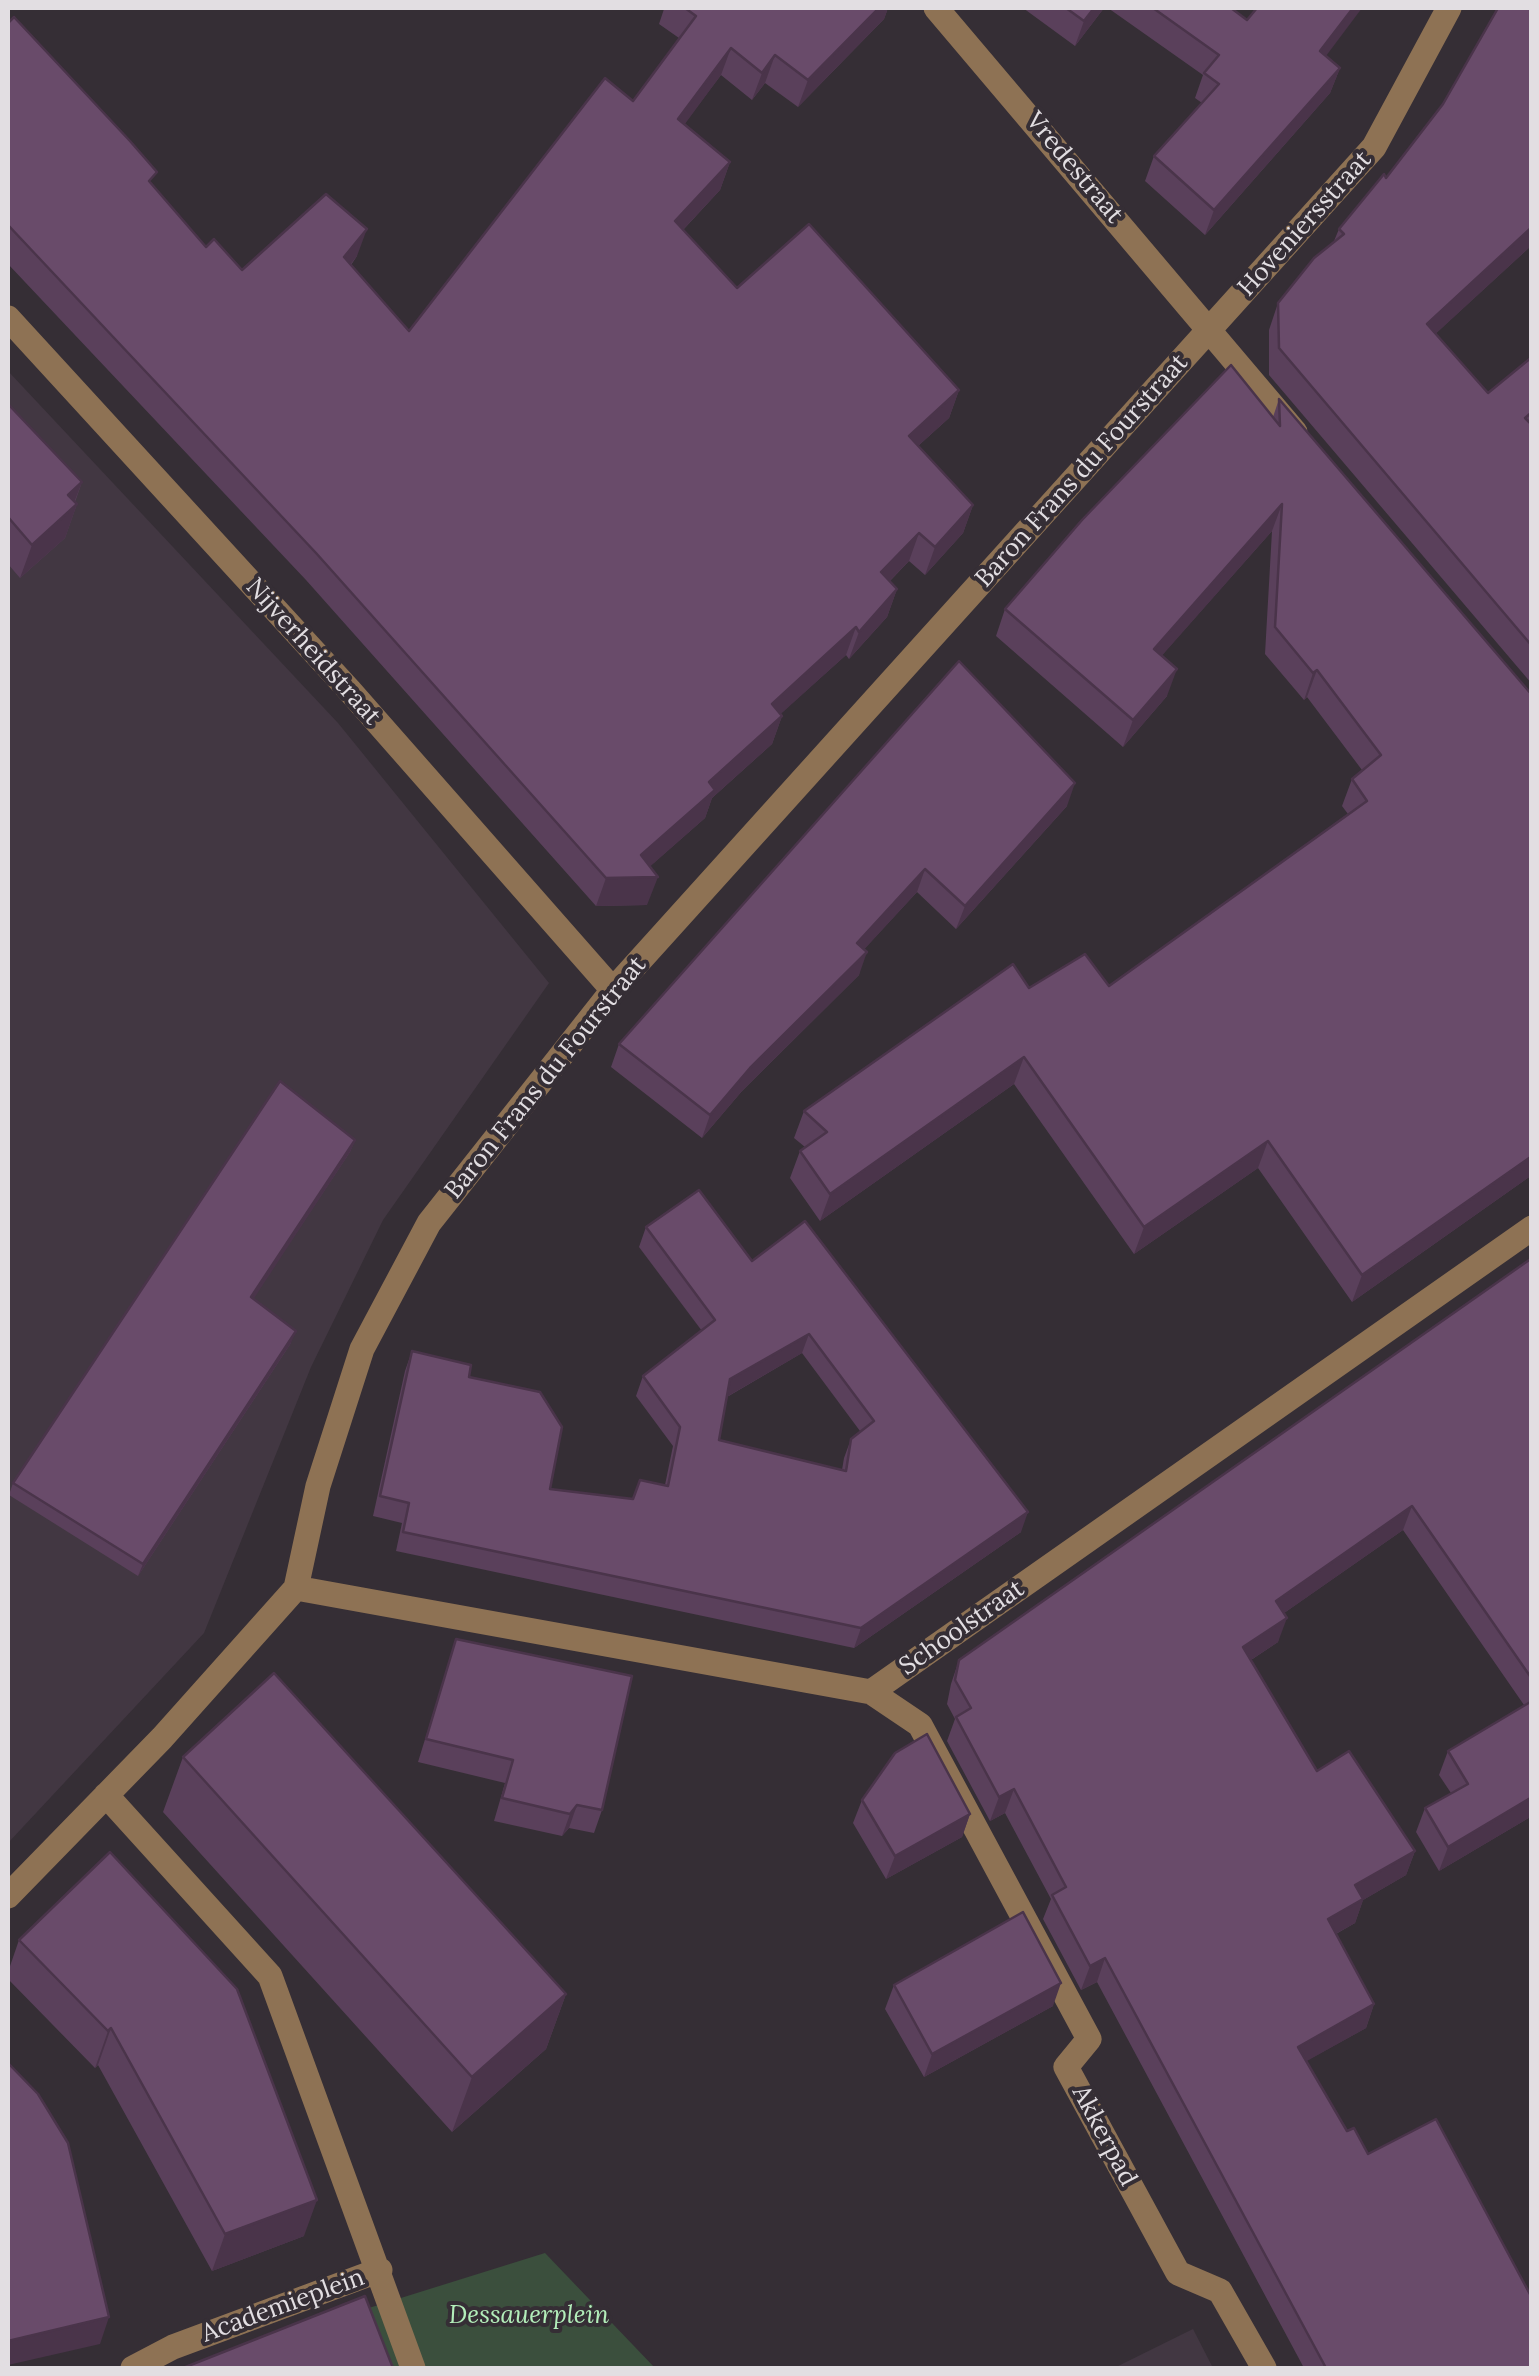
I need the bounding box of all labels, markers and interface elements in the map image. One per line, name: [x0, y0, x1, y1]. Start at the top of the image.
street label: Vredestraat: [1019, 106, 1129, 230]
street label: Hoveniersstraat: [1232, 145, 1378, 303]
street label: Baron Frans du Fourstraat: [969, 348, 1195, 594]
street label: Nijverheidstraat: [239, 572, 387, 732]
street label: Baron Frans du Fourstraat: [439, 951, 653, 1205]
street label: Schoolstraat: [894, 1574, 1030, 1682]
street label: Akkerpad: [1065, 2081, 1143, 2191]
street label: Academieplein: [198, 2263, 368, 2349]
park label: Dessauerplein: [449, 2301, 609, 2331]

